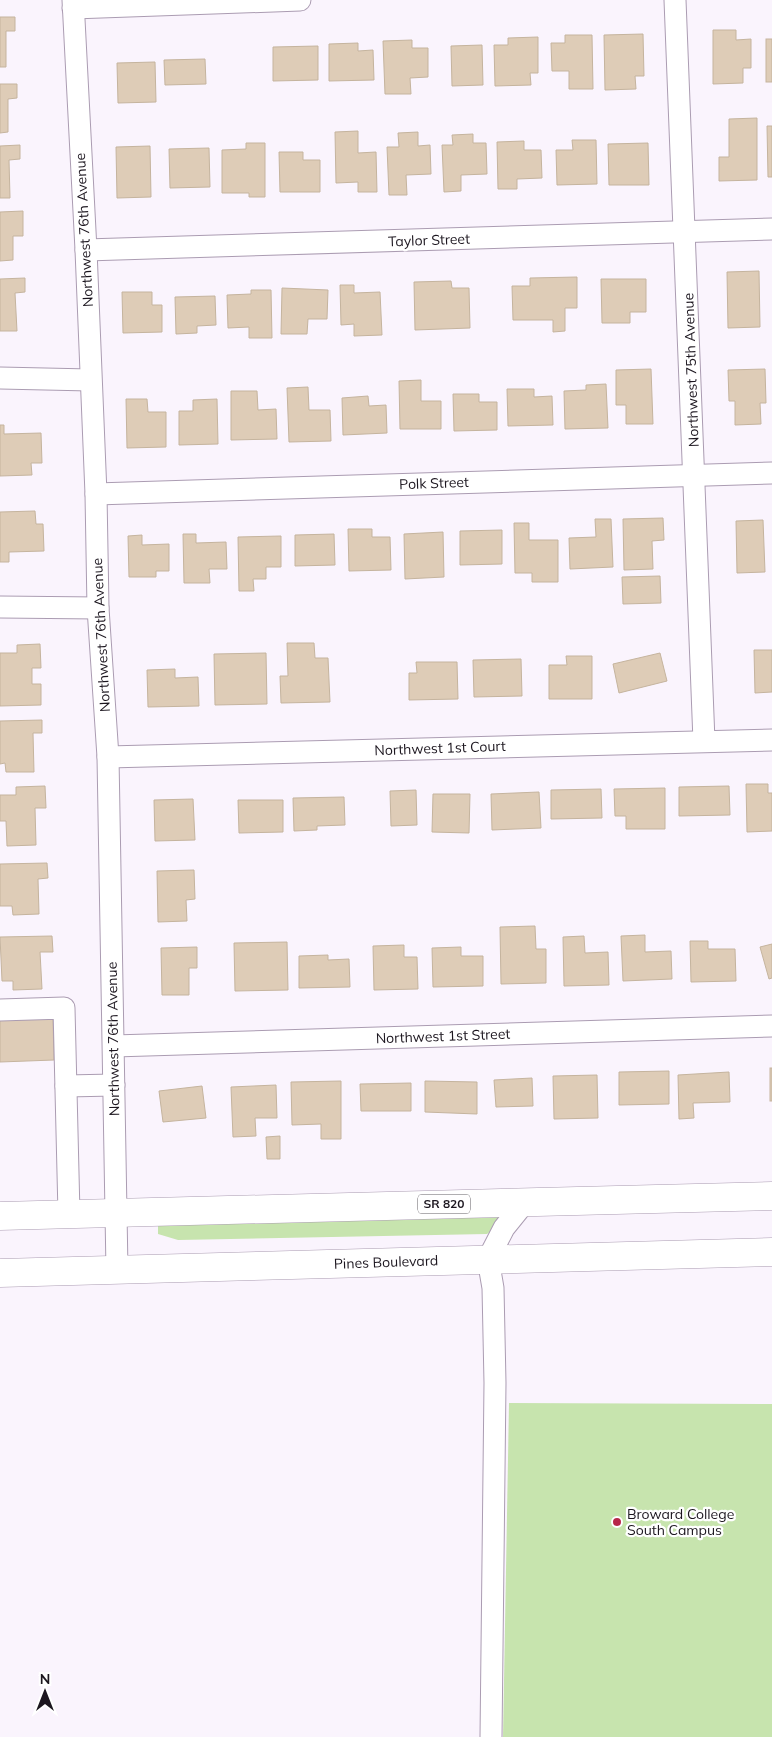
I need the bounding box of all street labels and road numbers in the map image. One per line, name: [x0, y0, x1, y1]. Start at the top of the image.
street label: Northwest 76th Avenue: [71, 152, 97, 308]
street label: Taylor Street: [388, 230, 470, 250]
street label: Northwest 75th Avenue: [679, 293, 703, 447]
street label: Polk Street: [399, 473, 469, 493]
street label: Northwest 76th Avenue: [88, 557, 114, 713]
street label: Northwest 1st Court: [374, 737, 506, 759]
street label: Northwest 76th Avenue: [103, 962, 123, 1116]
street label: Northwest 1st Street: [375, 1025, 511, 1047]
road number: SR 820: [418, 1194, 470, 1214]
street label: Pines Boulevard: [334, 1251, 438, 1273]

